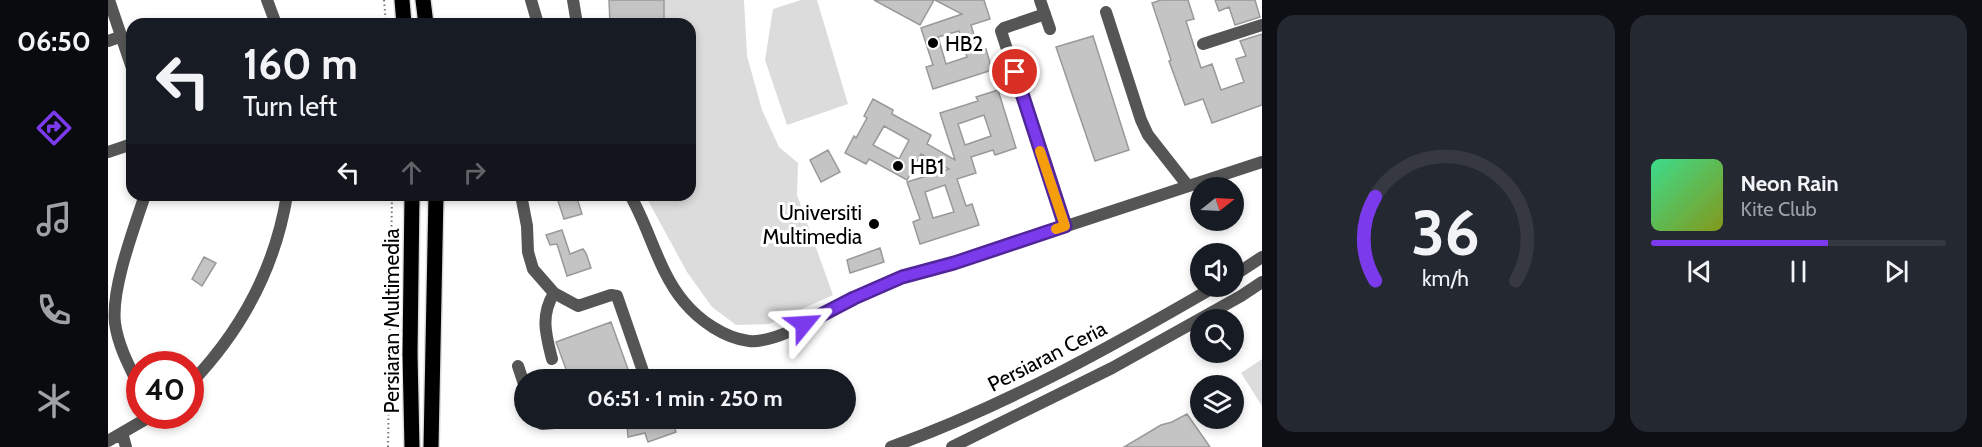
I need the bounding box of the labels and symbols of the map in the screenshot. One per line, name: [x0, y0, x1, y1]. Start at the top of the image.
place label: HB2: [945, 31, 983, 56]
marker: HB2: [926, 36, 940, 50]
pin: [989, 46, 1040, 97]
place label: HB1: [910, 154, 944, 179]
marker: HB1: [891, 159, 905, 173]
north arrow: [1190, 177, 1244, 231]
place label: Universiti Multimedia: [762, 200, 862, 249]
marker: Universiti Multimedia: [867, 217, 881, 231]
street label: Persiaran Multimedia: [379, 229, 404, 413]
position arrow: [772, 292, 836, 356]
street label: Persiaran Ceria: [983, 315, 1111, 397]
speed limit sign: 40: [126, 351, 204, 429]

